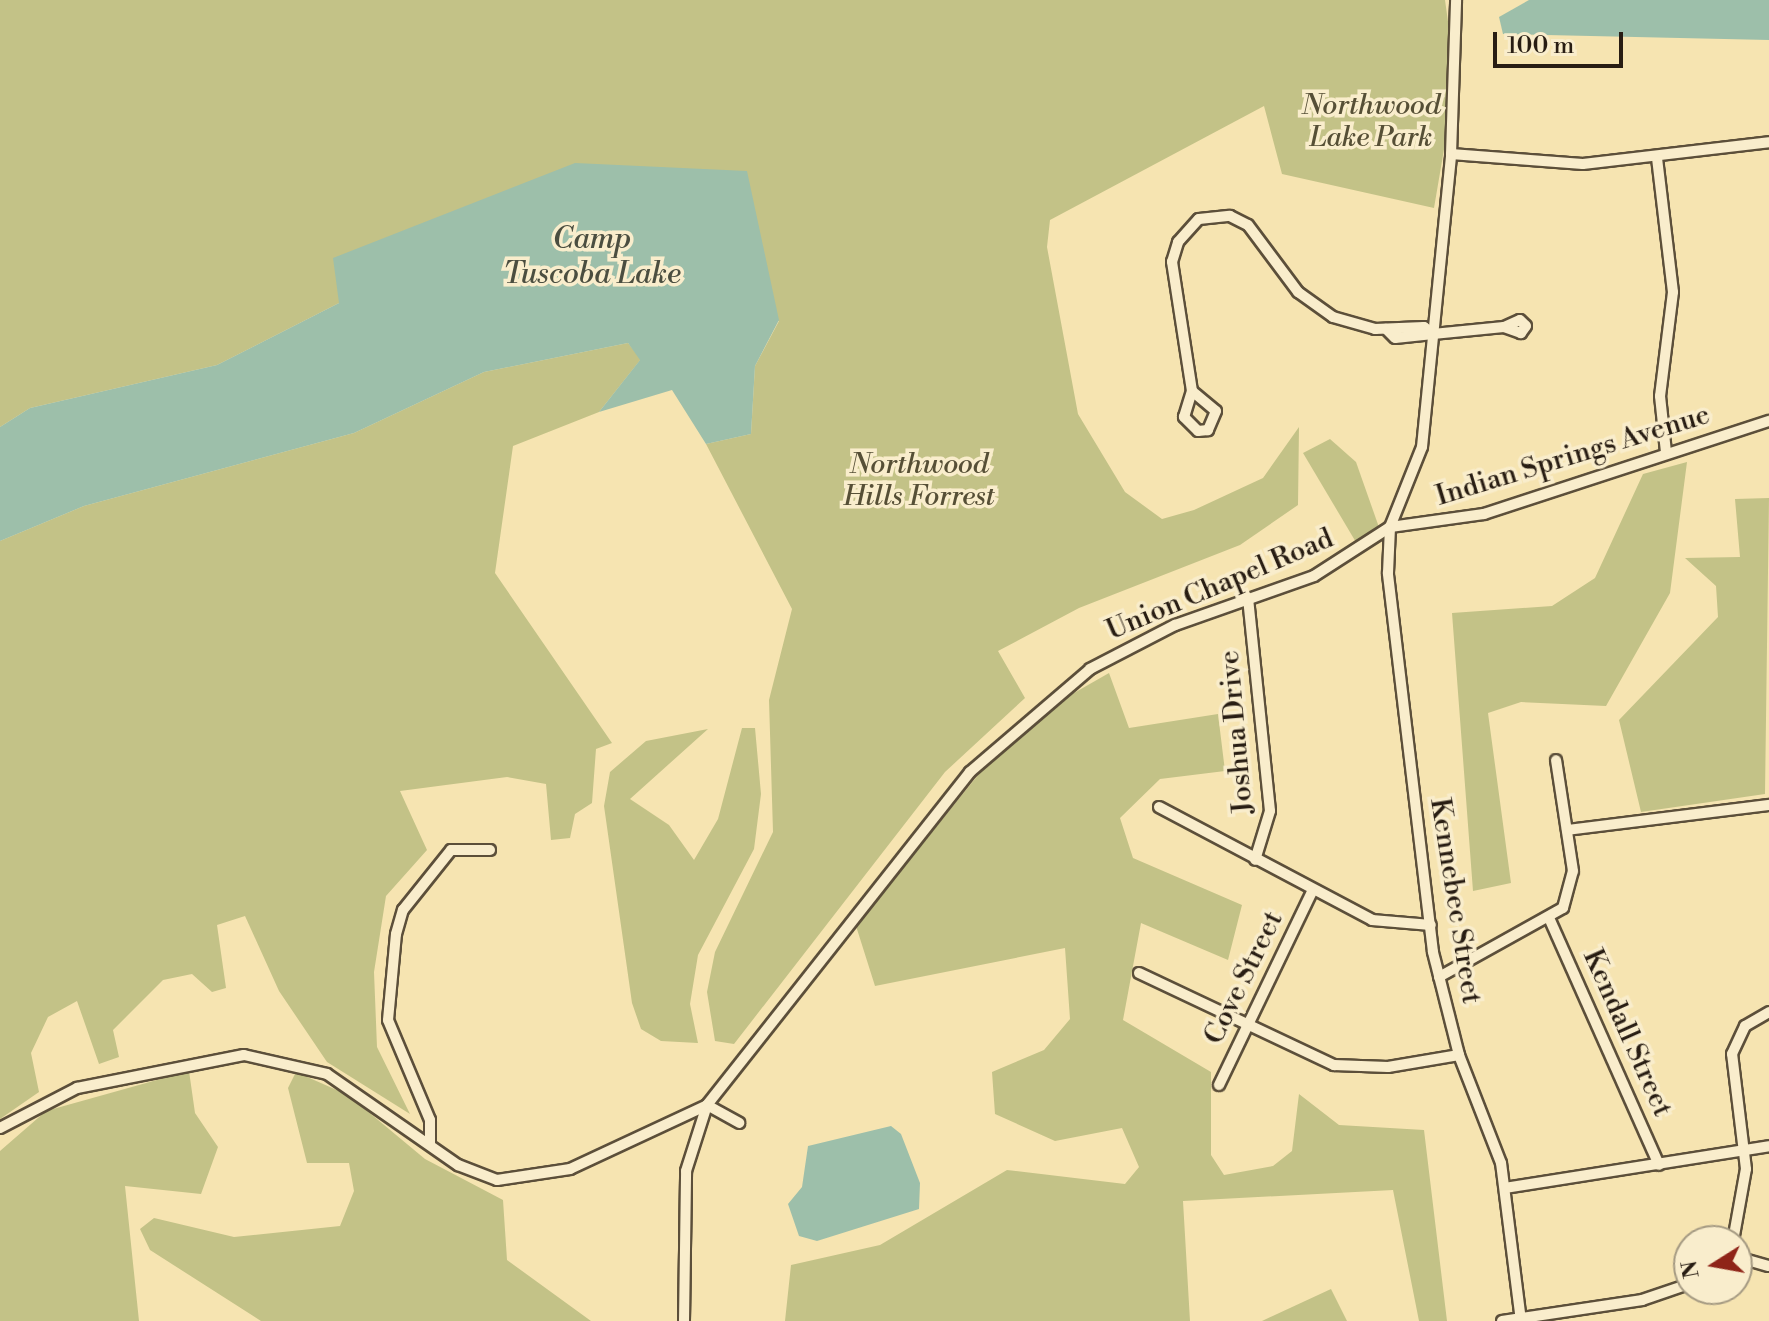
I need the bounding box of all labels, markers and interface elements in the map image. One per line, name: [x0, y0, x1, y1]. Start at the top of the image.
scale bar: [1497, 16, 1627, 66]
text: 100 m: [1507, 31, 1574, 61]
park label: Northwood Lake Park: [1302, 89, 1440, 155]
water label: Camp Tuscoba Lake: [503, 221, 681, 292]
street label: Indian Springs Avenue: [1432, 398, 1714, 514]
park label: Northwood Hills Forrest: [843, 448, 995, 514]
street label: Union Chapel Road: [1101, 522, 1339, 648]
street label: Joshua Drive: [1213, 649, 1261, 815]
street label: Kennebec Street: [1422, 796, 1488, 1006]
street label: Cove Street: [1197, 906, 1291, 1050]
street label: Kendall Street: [1575, 944, 1679, 1122]
north arrow: [1673, 1225, 1753, 1305]
text: N: [1676, 1258, 1706, 1280]

